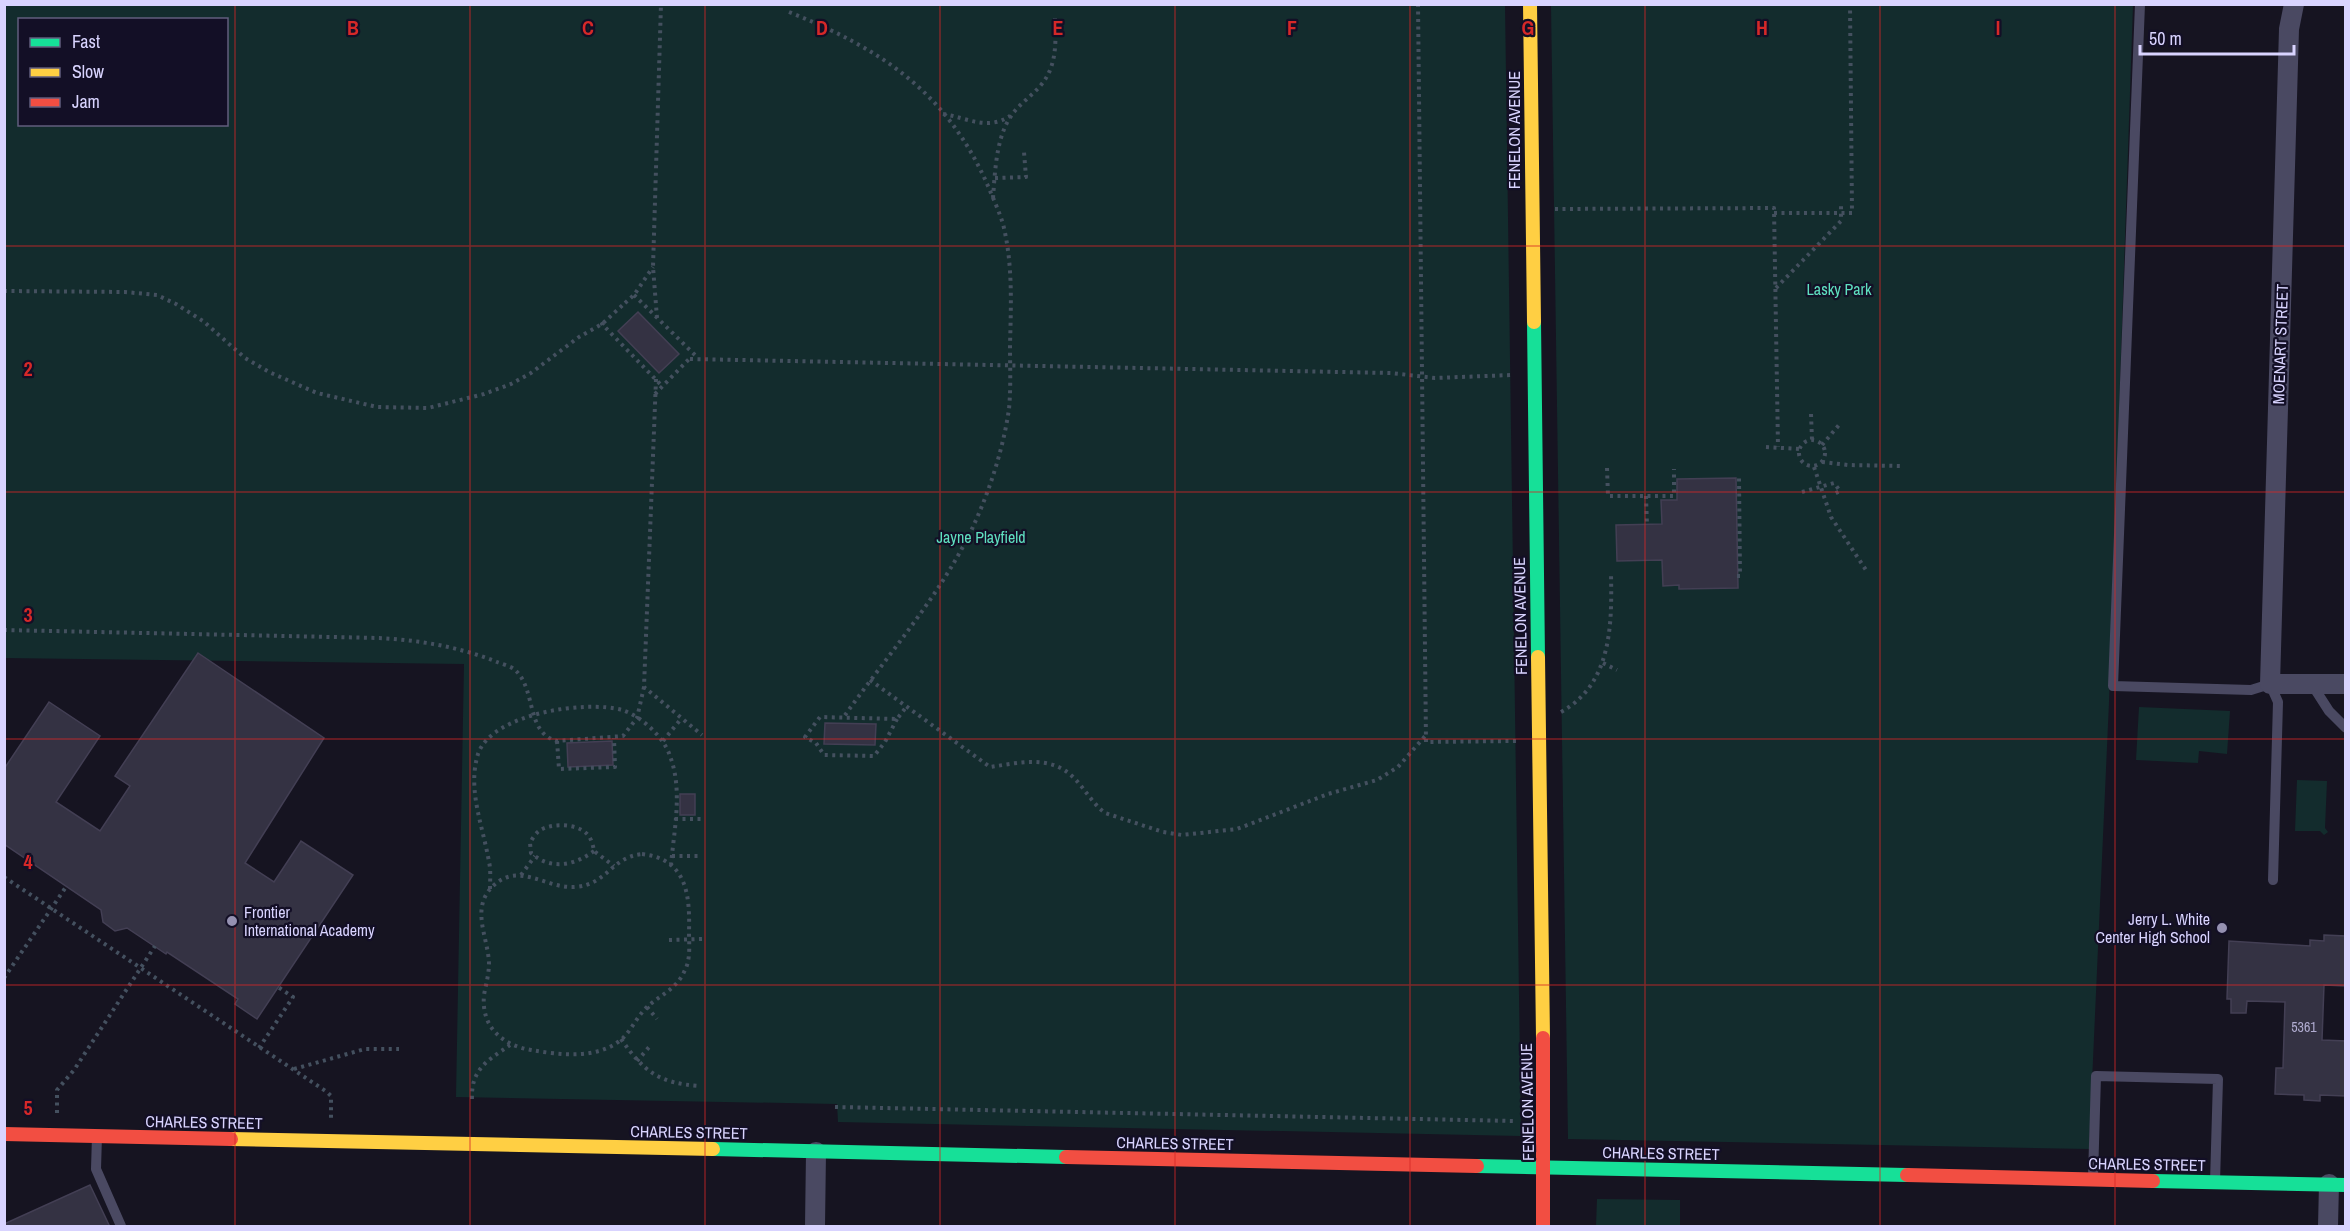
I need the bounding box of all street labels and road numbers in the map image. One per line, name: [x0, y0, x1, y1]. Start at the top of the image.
street label: FENELON AVENUE: [1503, 71, 1525, 189]
street label: MOENART STREET: [2267, 283, 2293, 405]
street label: FENELON AVENUE: [1508, 557, 1532, 675]
street label: FENELON AVENUE: [1515, 1043, 1539, 1161]
street label: CHARLES STREET: [145, 1110, 263, 1134]
street label: CHARLES STREET: [630, 1120, 748, 1144]
street label: CHARLES STREET: [1116, 1131, 1234, 1155]
street label: CHARLES STREET: [1602, 1141, 1720, 1165]
street label: CHARLES STREET: [2088, 1152, 2206, 1176]

